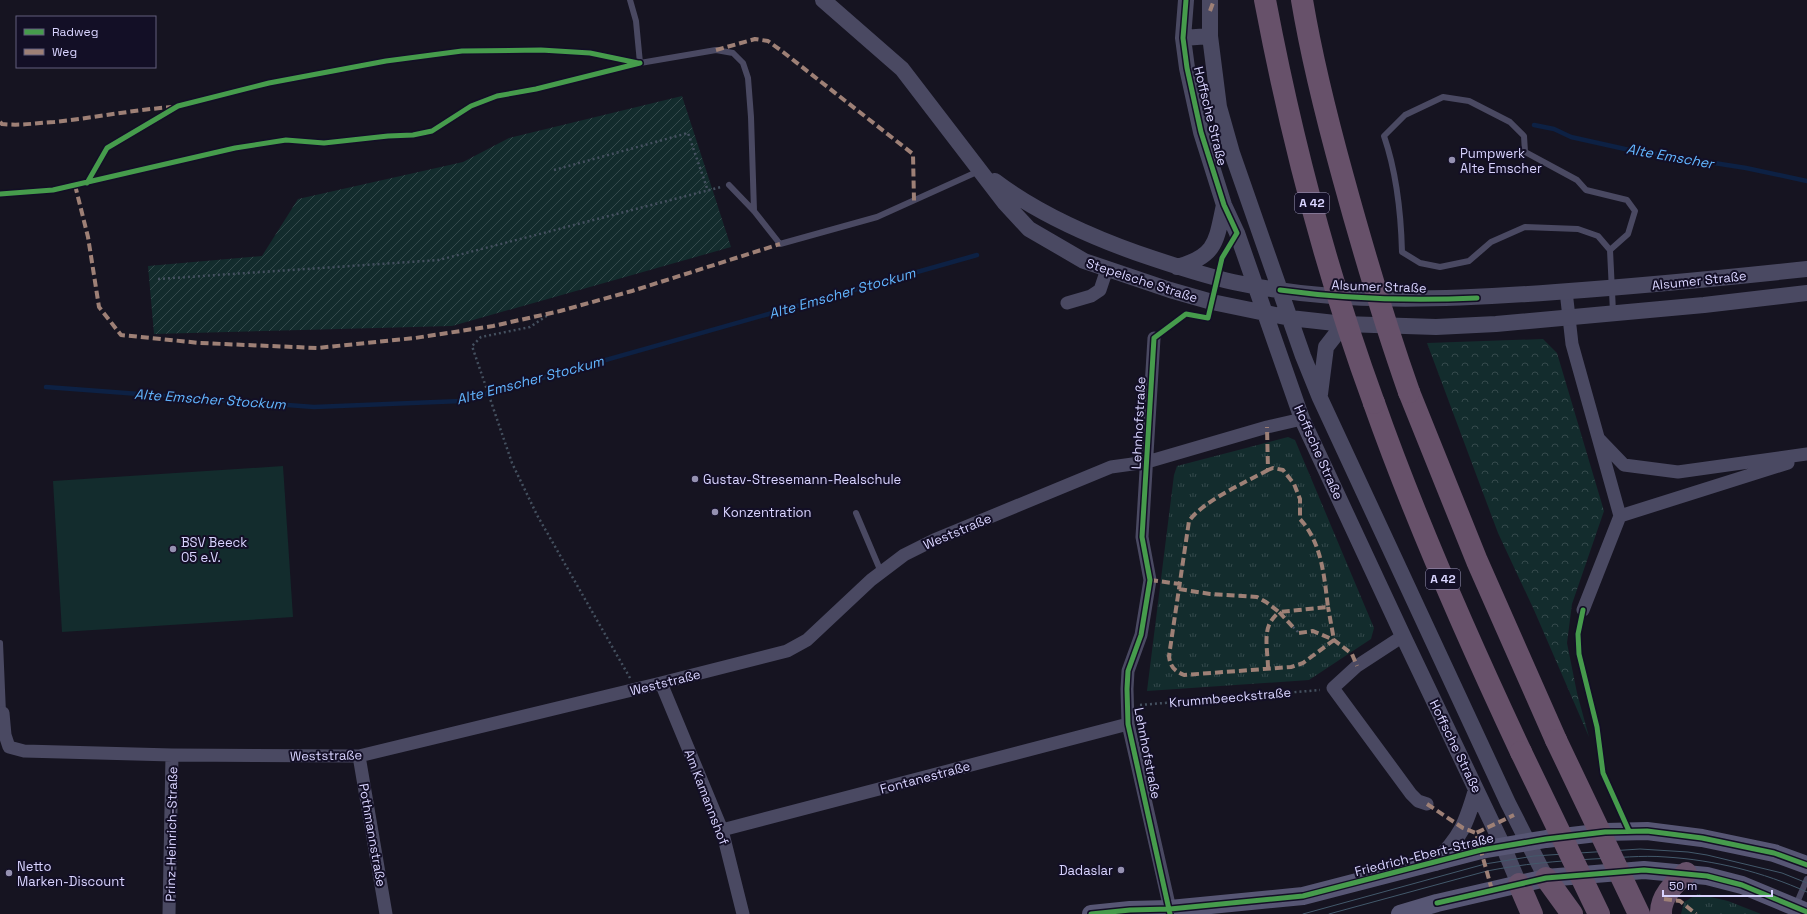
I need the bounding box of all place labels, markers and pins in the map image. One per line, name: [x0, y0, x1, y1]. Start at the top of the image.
place label: Pumpwerk Alte Emscher: [1460, 145, 1542, 177]
marker: Pumpwerk Alte Emscher: [1447, 155, 1457, 165]
place label: Gustav-Stresemann-Realschule: [703, 471, 901, 488]
marker: Gustav-Stresemann-Realschule: [690, 474, 700, 484]
place label: Konzentration: [723, 504, 812, 521]
marker: Konzentration: [710, 507, 720, 517]
place label: BSV Beeck 05 e.V.: [181, 534, 247, 566]
marker: BSV Beeck 05 e.V.: [168, 544, 178, 554]
place label: Netto Marken-Discount: [17, 858, 125, 890]
place label: Dadaslar: [1059, 862, 1113, 879]
marker: Dadaslar: [1116, 865, 1126, 875]
marker: Netto Marken-Discount: [4, 868, 14, 878]

